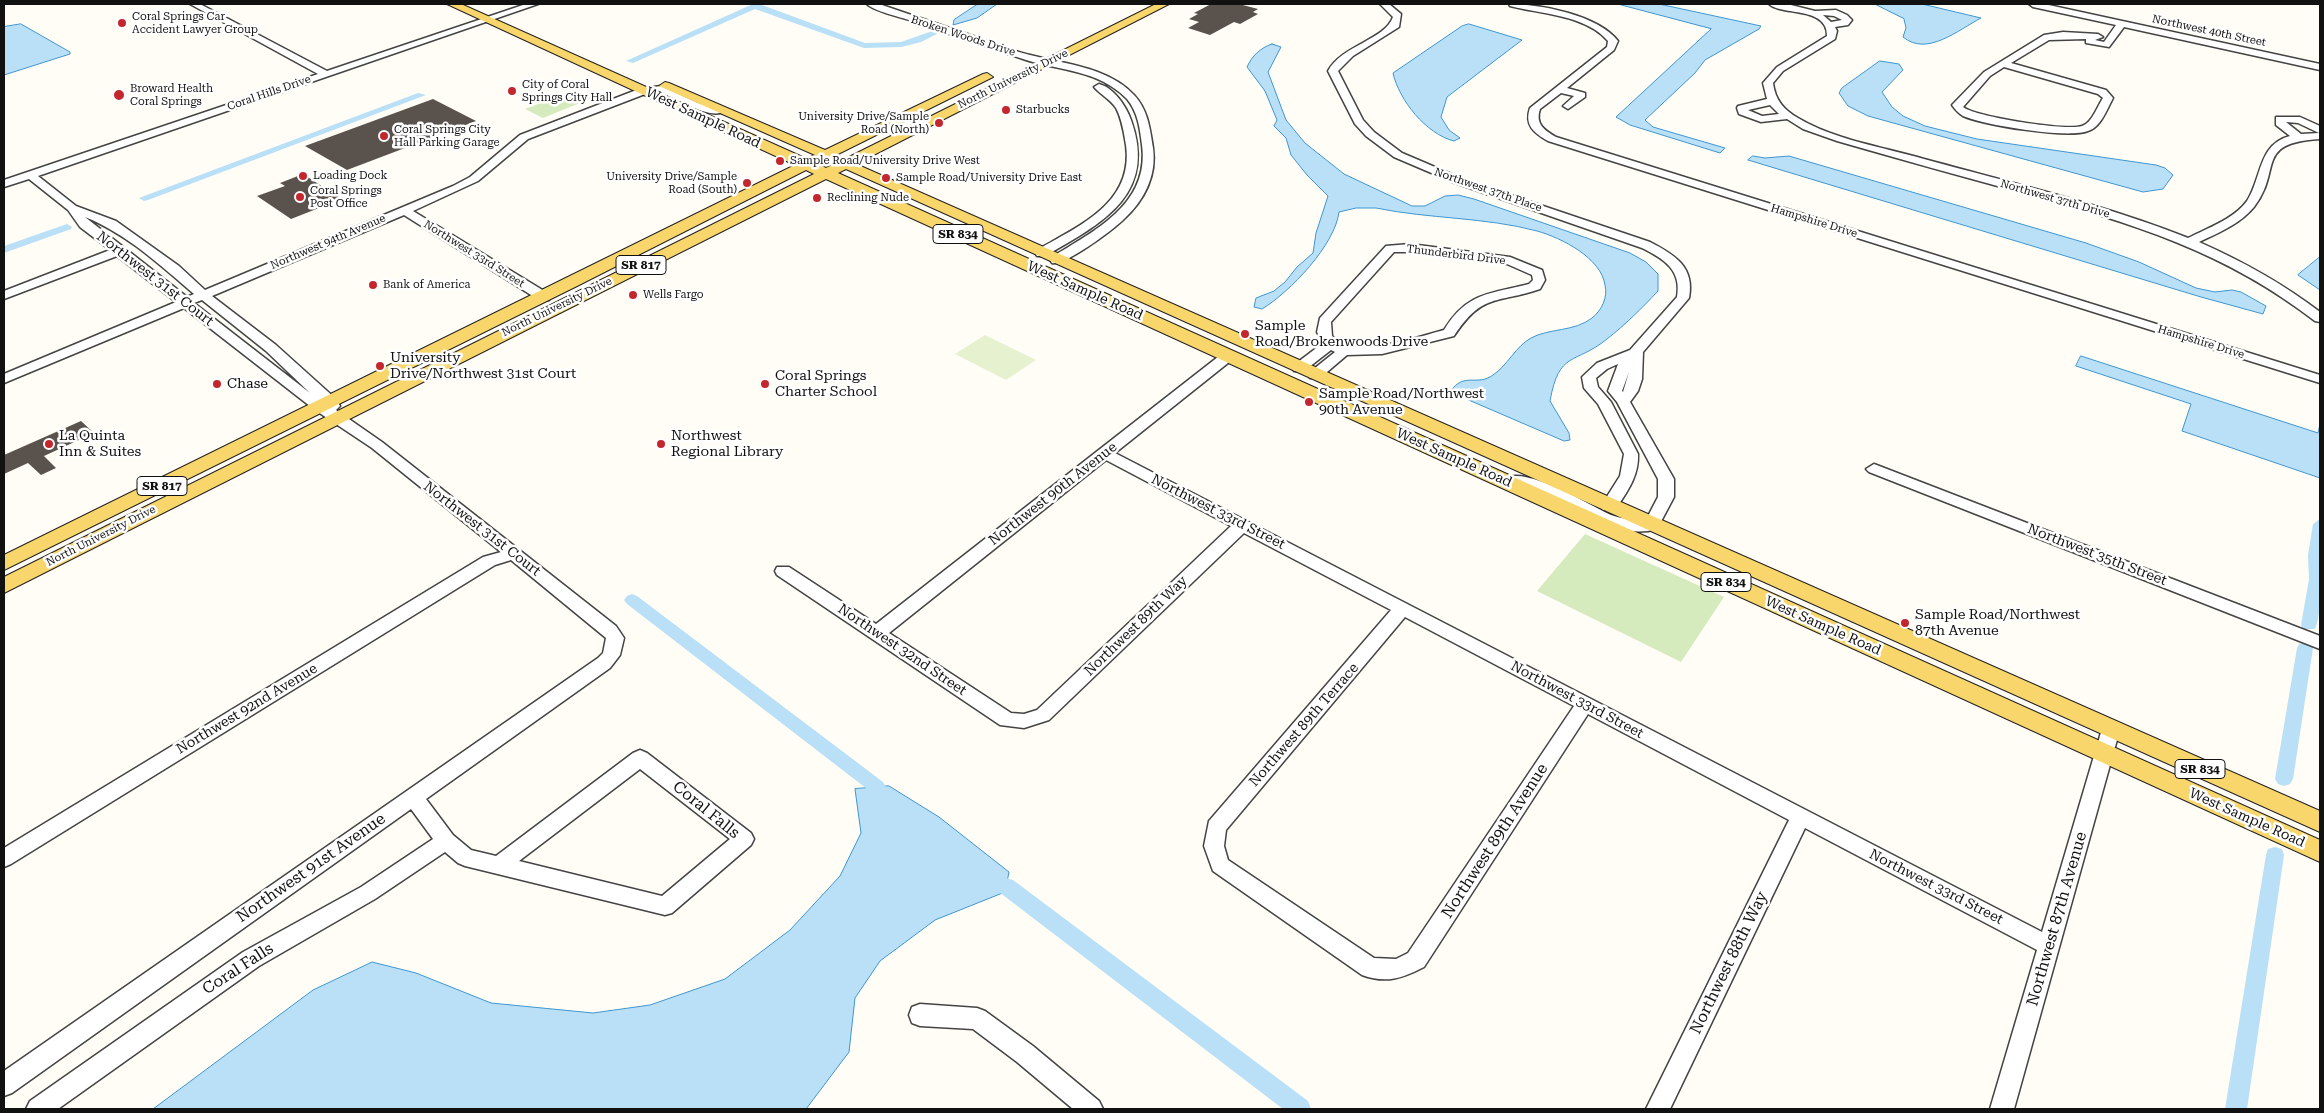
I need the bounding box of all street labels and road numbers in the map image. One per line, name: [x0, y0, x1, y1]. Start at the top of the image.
street label: Northwest 40th Street: [2151, 12, 2267, 50]
street label: Broken Woods Drive: [909, 13, 1017, 59]
street label: North University Drive: [956, 47, 1070, 111]
street label: Coral Hills Drive: [226, 73, 312, 113]
street label: West Sample Road: [643, 84, 763, 152]
street label: Northwest 37th Place: [1432, 165, 1544, 215]
street label: Northwest 37th Drive: [1999, 177, 2111, 221]
street label: Hampshire Drive: [1769, 202, 1859, 240]
street label: Northwest 94th Avenue: [268, 212, 388, 272]
street label: Northwest 33rd Street: [421, 218, 527, 290]
road number: SR 834: [933, 224, 983, 243]
street label: Northwest 31st Court: [93, 228, 217, 330]
street label: Thunderbird Drive: [1406, 242, 1506, 268]
road number: SR 817: [616, 256, 666, 274]
street label: West Sample Road: [1024, 258, 1146, 324]
street label: North University Drive: [500, 275, 614, 339]
street label: Hampshire Drive: [2156, 323, 2246, 361]
street label: West Sample Road: [1393, 425, 1515, 491]
street label: Northwest 90th Avenue: [986, 439, 1120, 549]
street label: Northwest 33rd Street: [1148, 471, 1288, 553]
road number: SR 817: [137, 476, 187, 496]
street label: Northwest 31st Court: [420, 478, 544, 580]
street label: North University Drive: [44, 503, 158, 569]
street label: Northwest 35th Street: [2025, 521, 2169, 589]
street label: Northwest 89th Way: [1081, 572, 1191, 680]
road number: SR 834: [1701, 572, 1751, 592]
street label: West Sample Road: [1762, 593, 1884, 659]
street label: Northwest 32nd Street: [834, 601, 970, 699]
street label: Northwest 33rd Street: [1508, 658, 1646, 742]
street label: Northwest 92nd Avenue: [173, 660, 321, 758]
street label: Northwest 89th Terrace: [1246, 660, 1362, 790]
street label: Northwest 89th Avenue: [1438, 760, 1552, 922]
road number: SR 834: [2175, 760, 2225, 779]
street label: Coral Falls: [669, 777, 743, 843]
street label: West Sample Road: [2186, 785, 2308, 851]
street label: Northwest 91st Avenue: [233, 809, 389, 927]
street label: Northwest 87th Avenue: [2023, 830, 2091, 1008]
street label: Northwest 33rd Street: [1866, 846, 2006, 928]
street label: Northwest 88th Way: [1686, 889, 1772, 1037]
street label: Coral Falls: [199, 939, 277, 999]

